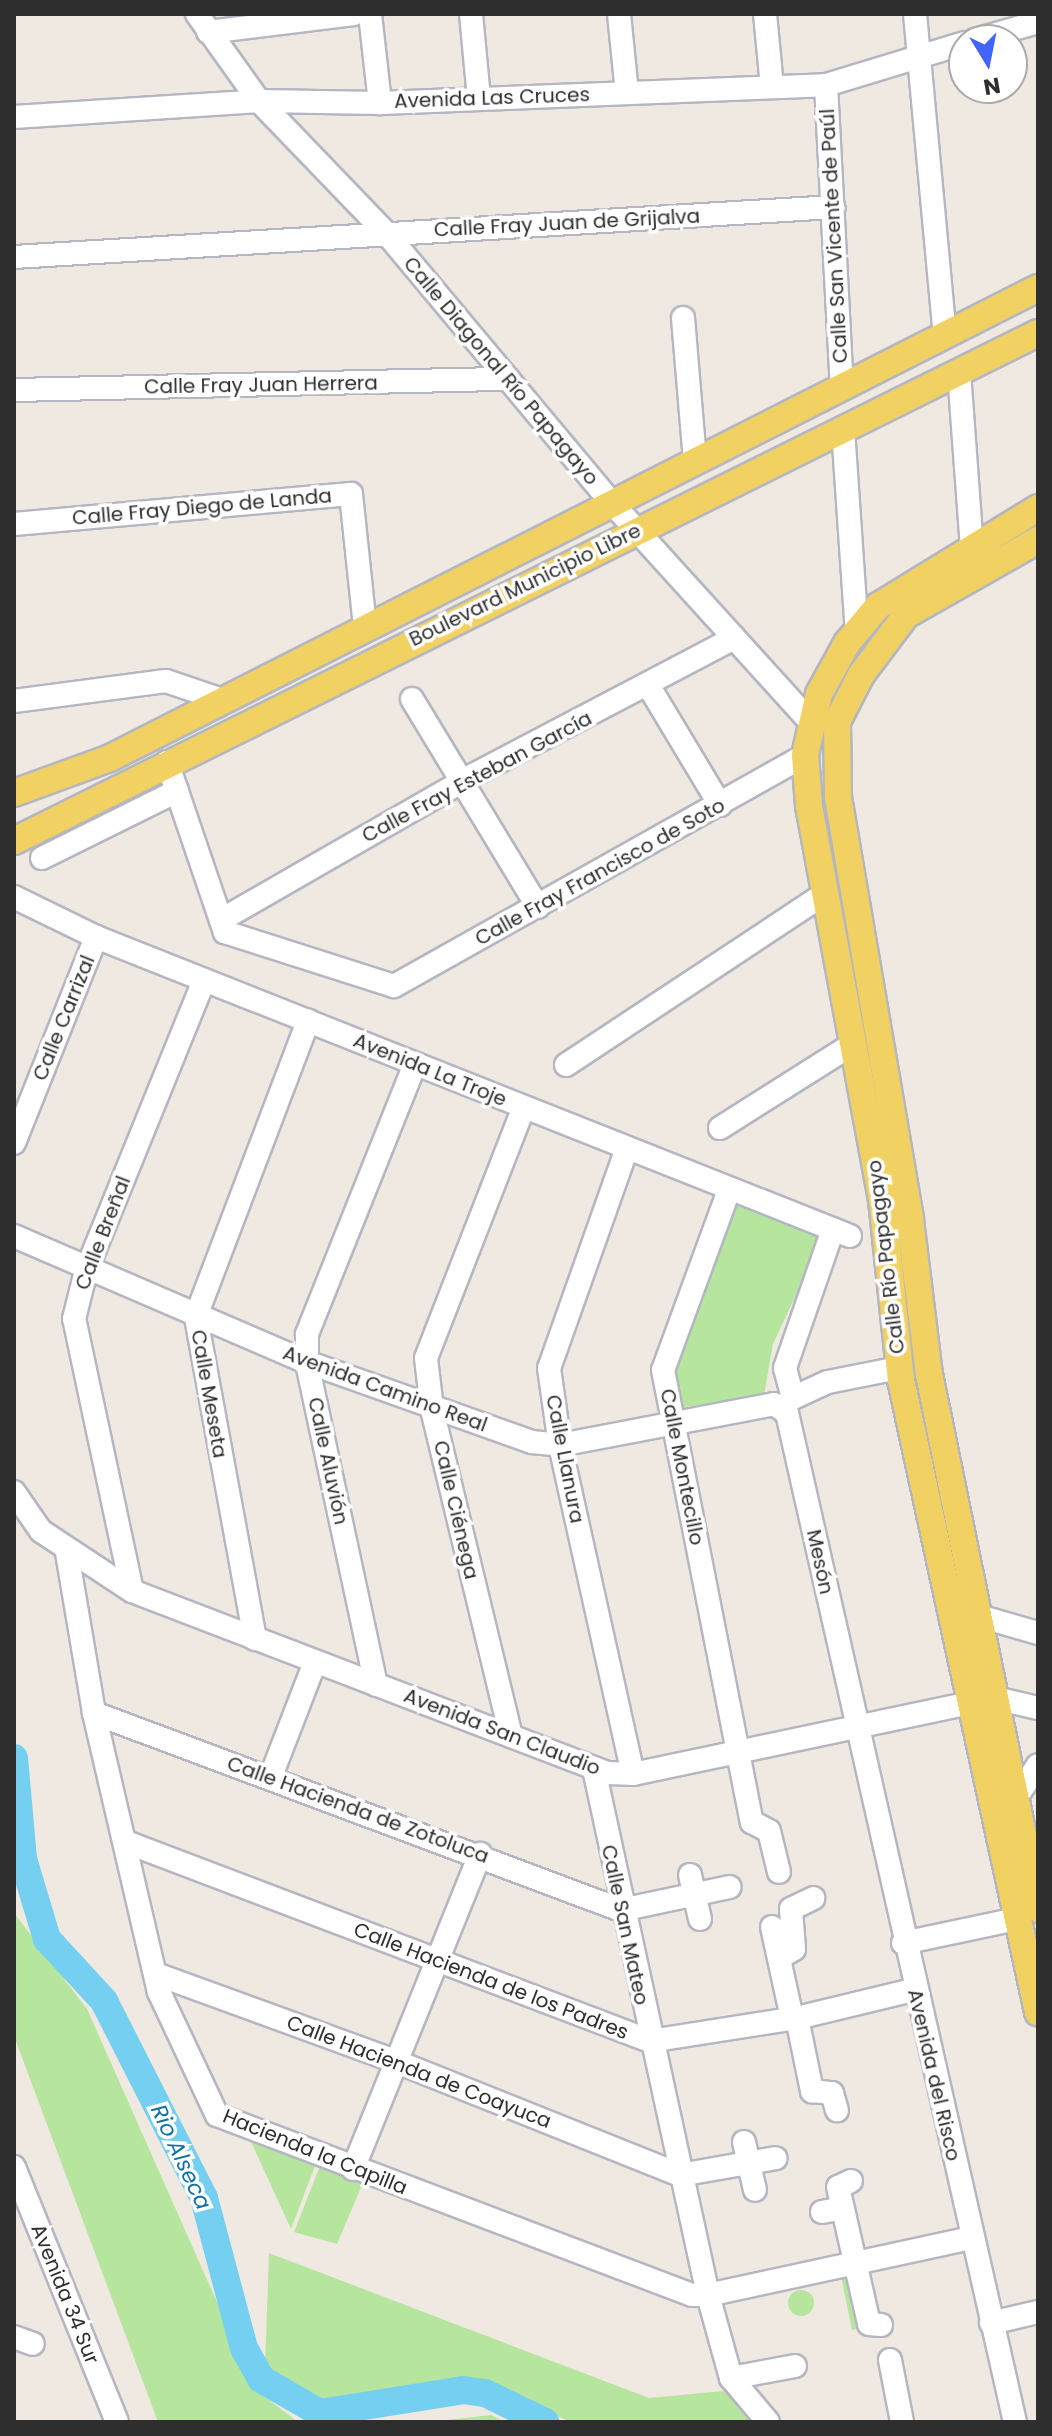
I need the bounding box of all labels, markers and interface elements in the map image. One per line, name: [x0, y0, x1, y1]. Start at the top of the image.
north arrow: [948, 24, 1028, 104]
text: N: [981, 69, 1003, 103]
street label: Avenida Las Cruces: [394, 83, 590, 113]
street label: Calle San Vicente de Paúl: [815, 108, 853, 364]
street label: Calle Fray Juan de Grijalva: [433, 204, 701, 242]
street label: Calle Diagonal Río Papagayo: [398, 252, 604, 490]
street label: Calle Fray Juan Herrera: [144, 371, 378, 399]
street label: Calle Fray Diego de Landa: [71, 484, 333, 530]
street label: Boulevard Municipio Libre: [405, 518, 645, 652]
street label: Calle Fray Esteban García: [358, 706, 596, 848]
street label: Calle Fray Francisco de Soto: [471, 793, 729, 951]
street label: Calle Carrizal: [28, 952, 100, 1084]
street label: Avenida La Troje: [350, 1028, 510, 1112]
street label: Calle Río Papagayo: [862, 1159, 910, 1355]
street label: Calle Breñal: [70, 1173, 136, 1293]
street label: Calle Meseta: [186, 1328, 232, 1460]
street label: Avenida Camino Real: [280, 1341, 490, 1437]
street label: Calle Montecillo: [655, 1387, 709, 1547]
street label: Calle Llanura: [541, 1393, 589, 1525]
street label: Calle Aluvión: [303, 1395, 353, 1527]
street label: Calle Ciénega: [428, 1438, 484, 1582]
street label: Mesón: [801, 1527, 839, 1597]
street label: Avenida San Claudio: [400, 1683, 604, 1781]
street label: Calle Hacienda de Zotoluca: [224, 1751, 492, 1869]
street label: Calle San Mateo: [596, 1843, 654, 2007]
street label: Calle Hacienda de los Padres: [350, 1917, 632, 2045]
street label: Avenida del Risco: [903, 1987, 965, 2163]
street label: Calle Hacienda de Coayuca: [283, 2010, 555, 2134]
water label: Rio Alseca: [145, 2100, 217, 2214]
street label: Hacienda la Capilla: [219, 2104, 411, 2200]
street label: Avenida 34 Sur: [26, 2220, 104, 2368]

